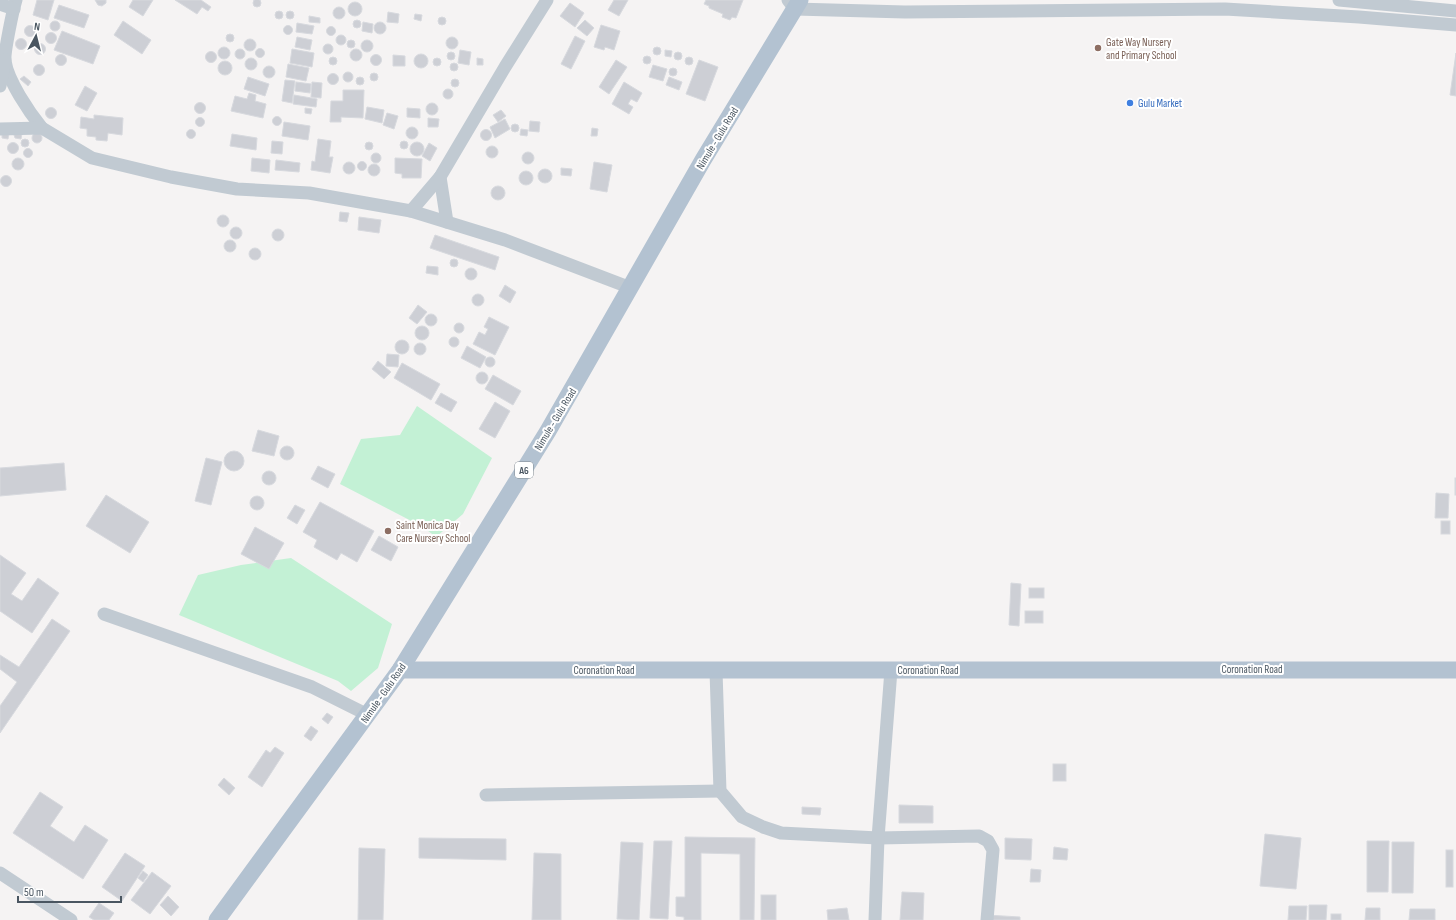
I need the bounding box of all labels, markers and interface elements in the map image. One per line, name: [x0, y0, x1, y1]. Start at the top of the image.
north arrow: [16, 16, 56, 56]
text: N: [33, 20, 41, 33]
place label: Gate Way Nursery and Primary School: [1106, 36, 1177, 62]
marker: Gate Way Nursery and Primary School: [1093, 43, 1103, 53]
place label: Gulu Market: [1138, 97, 1183, 110]
marker: Gulu Market: [1125, 98, 1135, 108]
street label: Nimule - Gulu Road: [694, 104, 741, 172]
street label: Nimule - Gulu Road: [532, 385, 579, 453]
road number: A6: [515, 462, 533, 478]
place label: Saint Monica Day Care Nursery School: [396, 519, 470, 545]
marker: Saint Monica Day Care Nursery School: [383, 526, 393, 536]
street label: Nimule - Gulu Road: [358, 660, 409, 726]
street label: Coronation Road: [1221, 663, 1283, 676]
street label: Coronation Road: [573, 664, 635, 677]
street label: Coronation Road: [897, 664, 959, 677]
scale bar: [18, 878, 121, 904]
text: 50 m: [24, 885, 44, 900]

